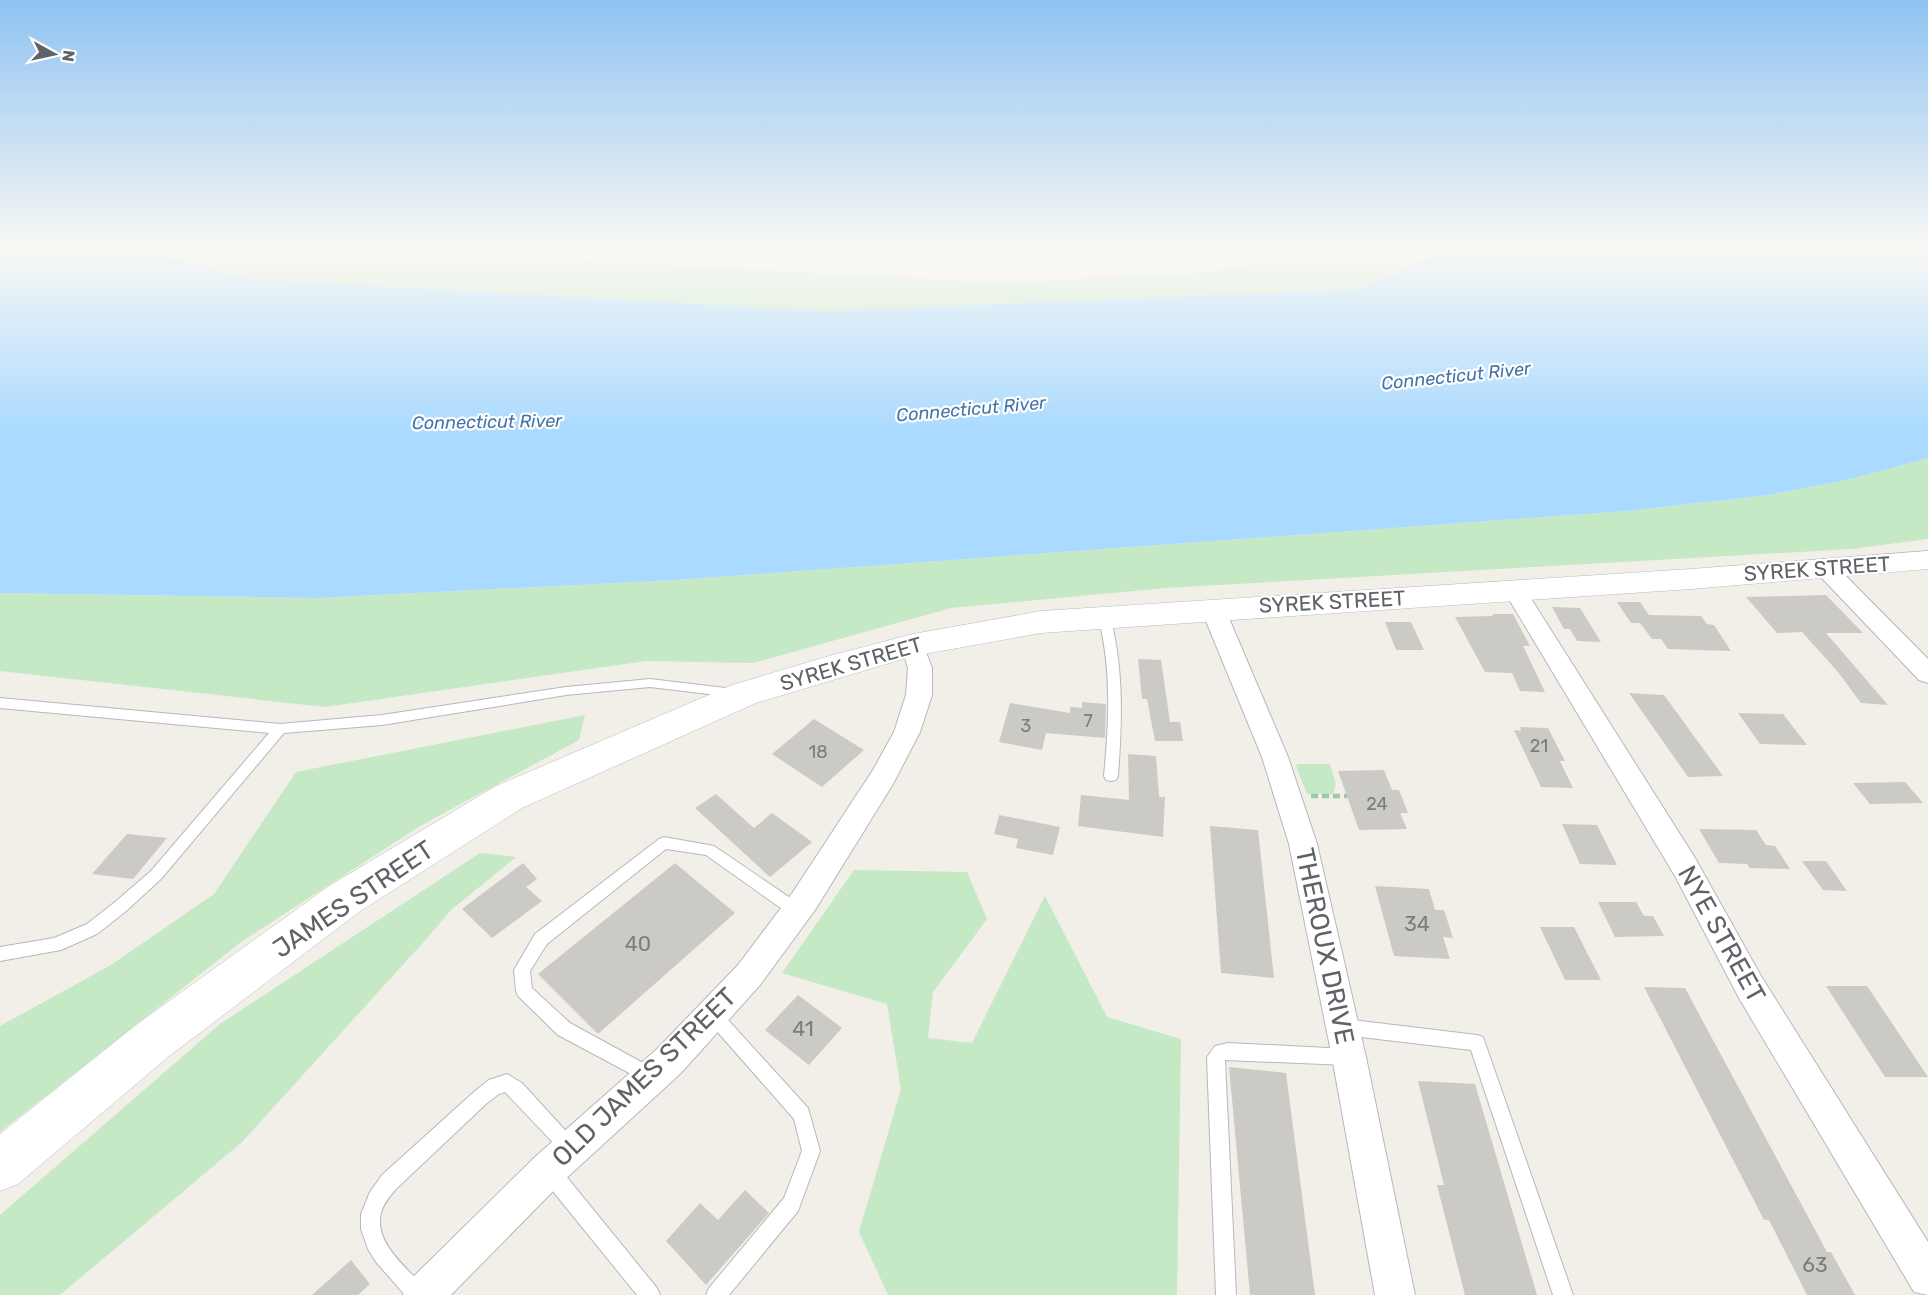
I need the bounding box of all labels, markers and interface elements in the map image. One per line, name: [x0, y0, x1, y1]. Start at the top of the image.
north arrow: [24, 24, 84, 84]
text: N: [58, 49, 79, 63]
water label: Connecticut River: [1380, 357, 1533, 395]
water label: Connecticut River: [895, 391, 1048, 427]
water label: Connecticut River: [412, 410, 563, 434]
street label: SYREK STREET: [1743, 551, 1891, 586]
street label: SYREK STREET: [1258, 585, 1406, 618]
street label: SYREK STREET: [777, 631, 925, 696]
house number: 7: [1083, 710, 1093, 732]
house number: 3: [1021, 715, 1031, 737]
house number: 21: [1530, 735, 1548, 757]
house number: 18: [808, 741, 828, 763]
house number: 24: [1366, 793, 1388, 815]
street label: JAMES STREET: [267, 834, 440, 965]
street label: THEROUX DRIVE: [1289, 845, 1360, 1047]
street label: NYE STREET: [1671, 860, 1772, 1008]
house number: 34: [1404, 911, 1430, 936]
house number: 40: [625, 931, 651, 956]
street label: OLD JAMES STREET: [546, 982, 743, 1173]
house number: 41: [792, 1016, 814, 1041]
house number: 63: [1802, 1252, 1828, 1277]

